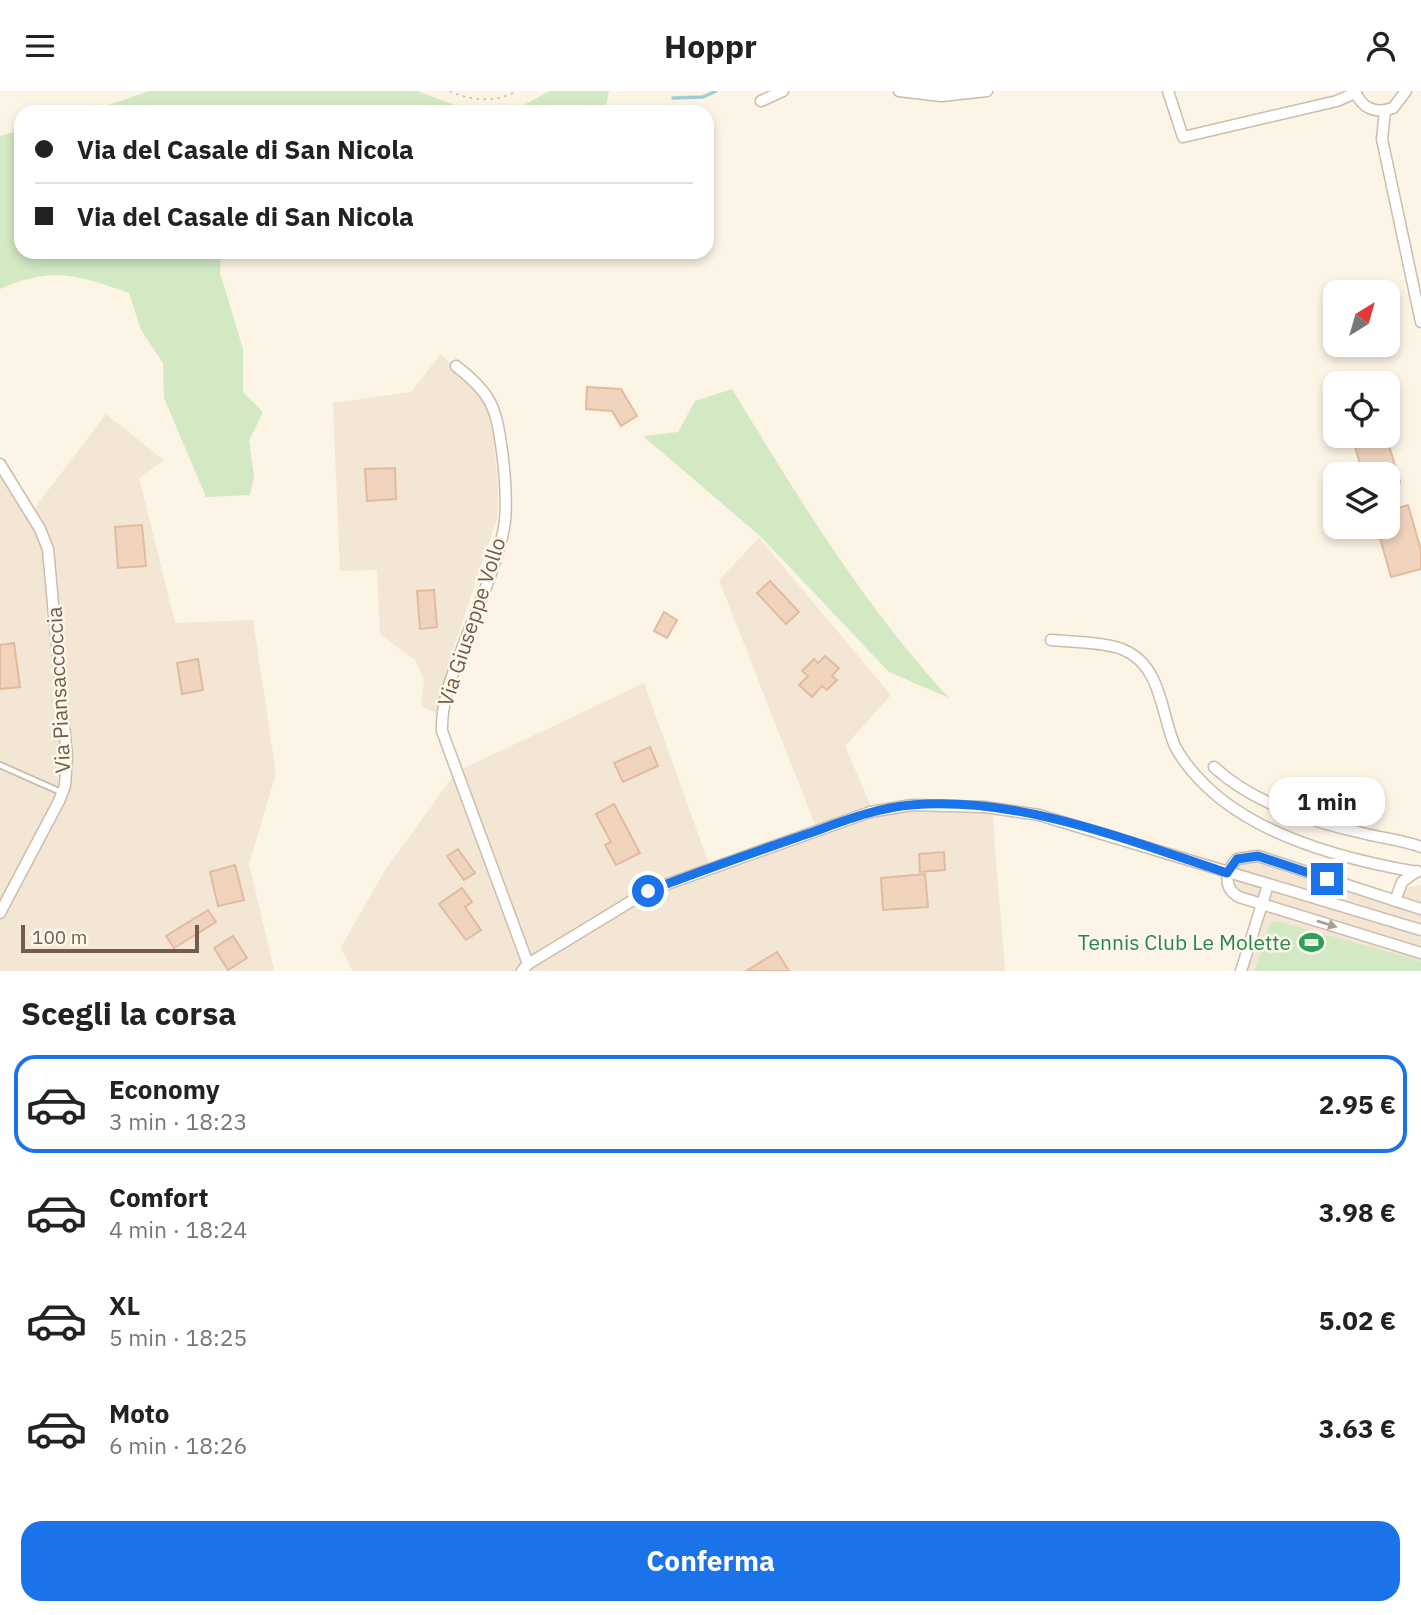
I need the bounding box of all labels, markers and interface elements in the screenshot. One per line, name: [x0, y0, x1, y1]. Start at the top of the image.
text: Hoppr: [664, 25, 757, 67]
icon: menu: [21, 27, 59, 65]
icon: person: [1362, 27, 1400, 65]
text: Via del Casale di San Nicola: [77, 132, 414, 166]
text: Via del Casale di San Nicola: [77, 199, 414, 233]
north arrow: [1323, 280, 1400, 357]
map controls: [1323, 280, 1400, 539]
button: locate: [1323, 371, 1400, 448]
button: layers: [1323, 462, 1400, 539]
street label: Via Giuseppe Vollo: [431, 534, 511, 710]
street label: Via Piansaccoccia: [40, 606, 76, 774]
callout: 1 min: [1269, 777, 1385, 827]
text: 1 min: [1297, 786, 1357, 816]
route end: [1311, 863, 1343, 895]
route start: [632, 875, 664, 907]
one-way arrow: [1317, 920, 1338, 930]
scale bar: [21, 922, 200, 954]
text: 100 m: [32, 925, 87, 949]
place label: Tennis Club Le Molette: [1078, 928, 1291, 956]
sports icon: Tennis Club Le Molette: [1297, 929, 1325, 957]
text: Scegli la corsa: [21, 992, 237, 1034]
text: Economy: [109, 1072, 220, 1106]
icon: car: [25, 1073, 88, 1136]
text: 2.95 €: [1319, 1087, 1396, 1121]
text: 3 min · 18:23: [109, 1106, 247, 1136]
text: Comfort: [109, 1180, 208, 1214]
icon: car: [25, 1181, 88, 1244]
text: 3.98 €: [1319, 1195, 1396, 1229]
text: 4 min · 18:24: [109, 1214, 247, 1244]
text: XL: [109, 1288, 140, 1322]
icon: car: [25, 1289, 88, 1352]
text: 5.02 €: [1319, 1303, 1396, 1337]
text: 5 min · 18:25: [109, 1322, 247, 1352]
text: Moto: [109, 1396, 169, 1430]
icon: car: [25, 1397, 88, 1460]
text: 3.63 €: [1319, 1411, 1396, 1445]
text: 6 min · 18:26: [109, 1430, 247, 1460]
button: Conferma: [21, 1521, 1400, 1601]

